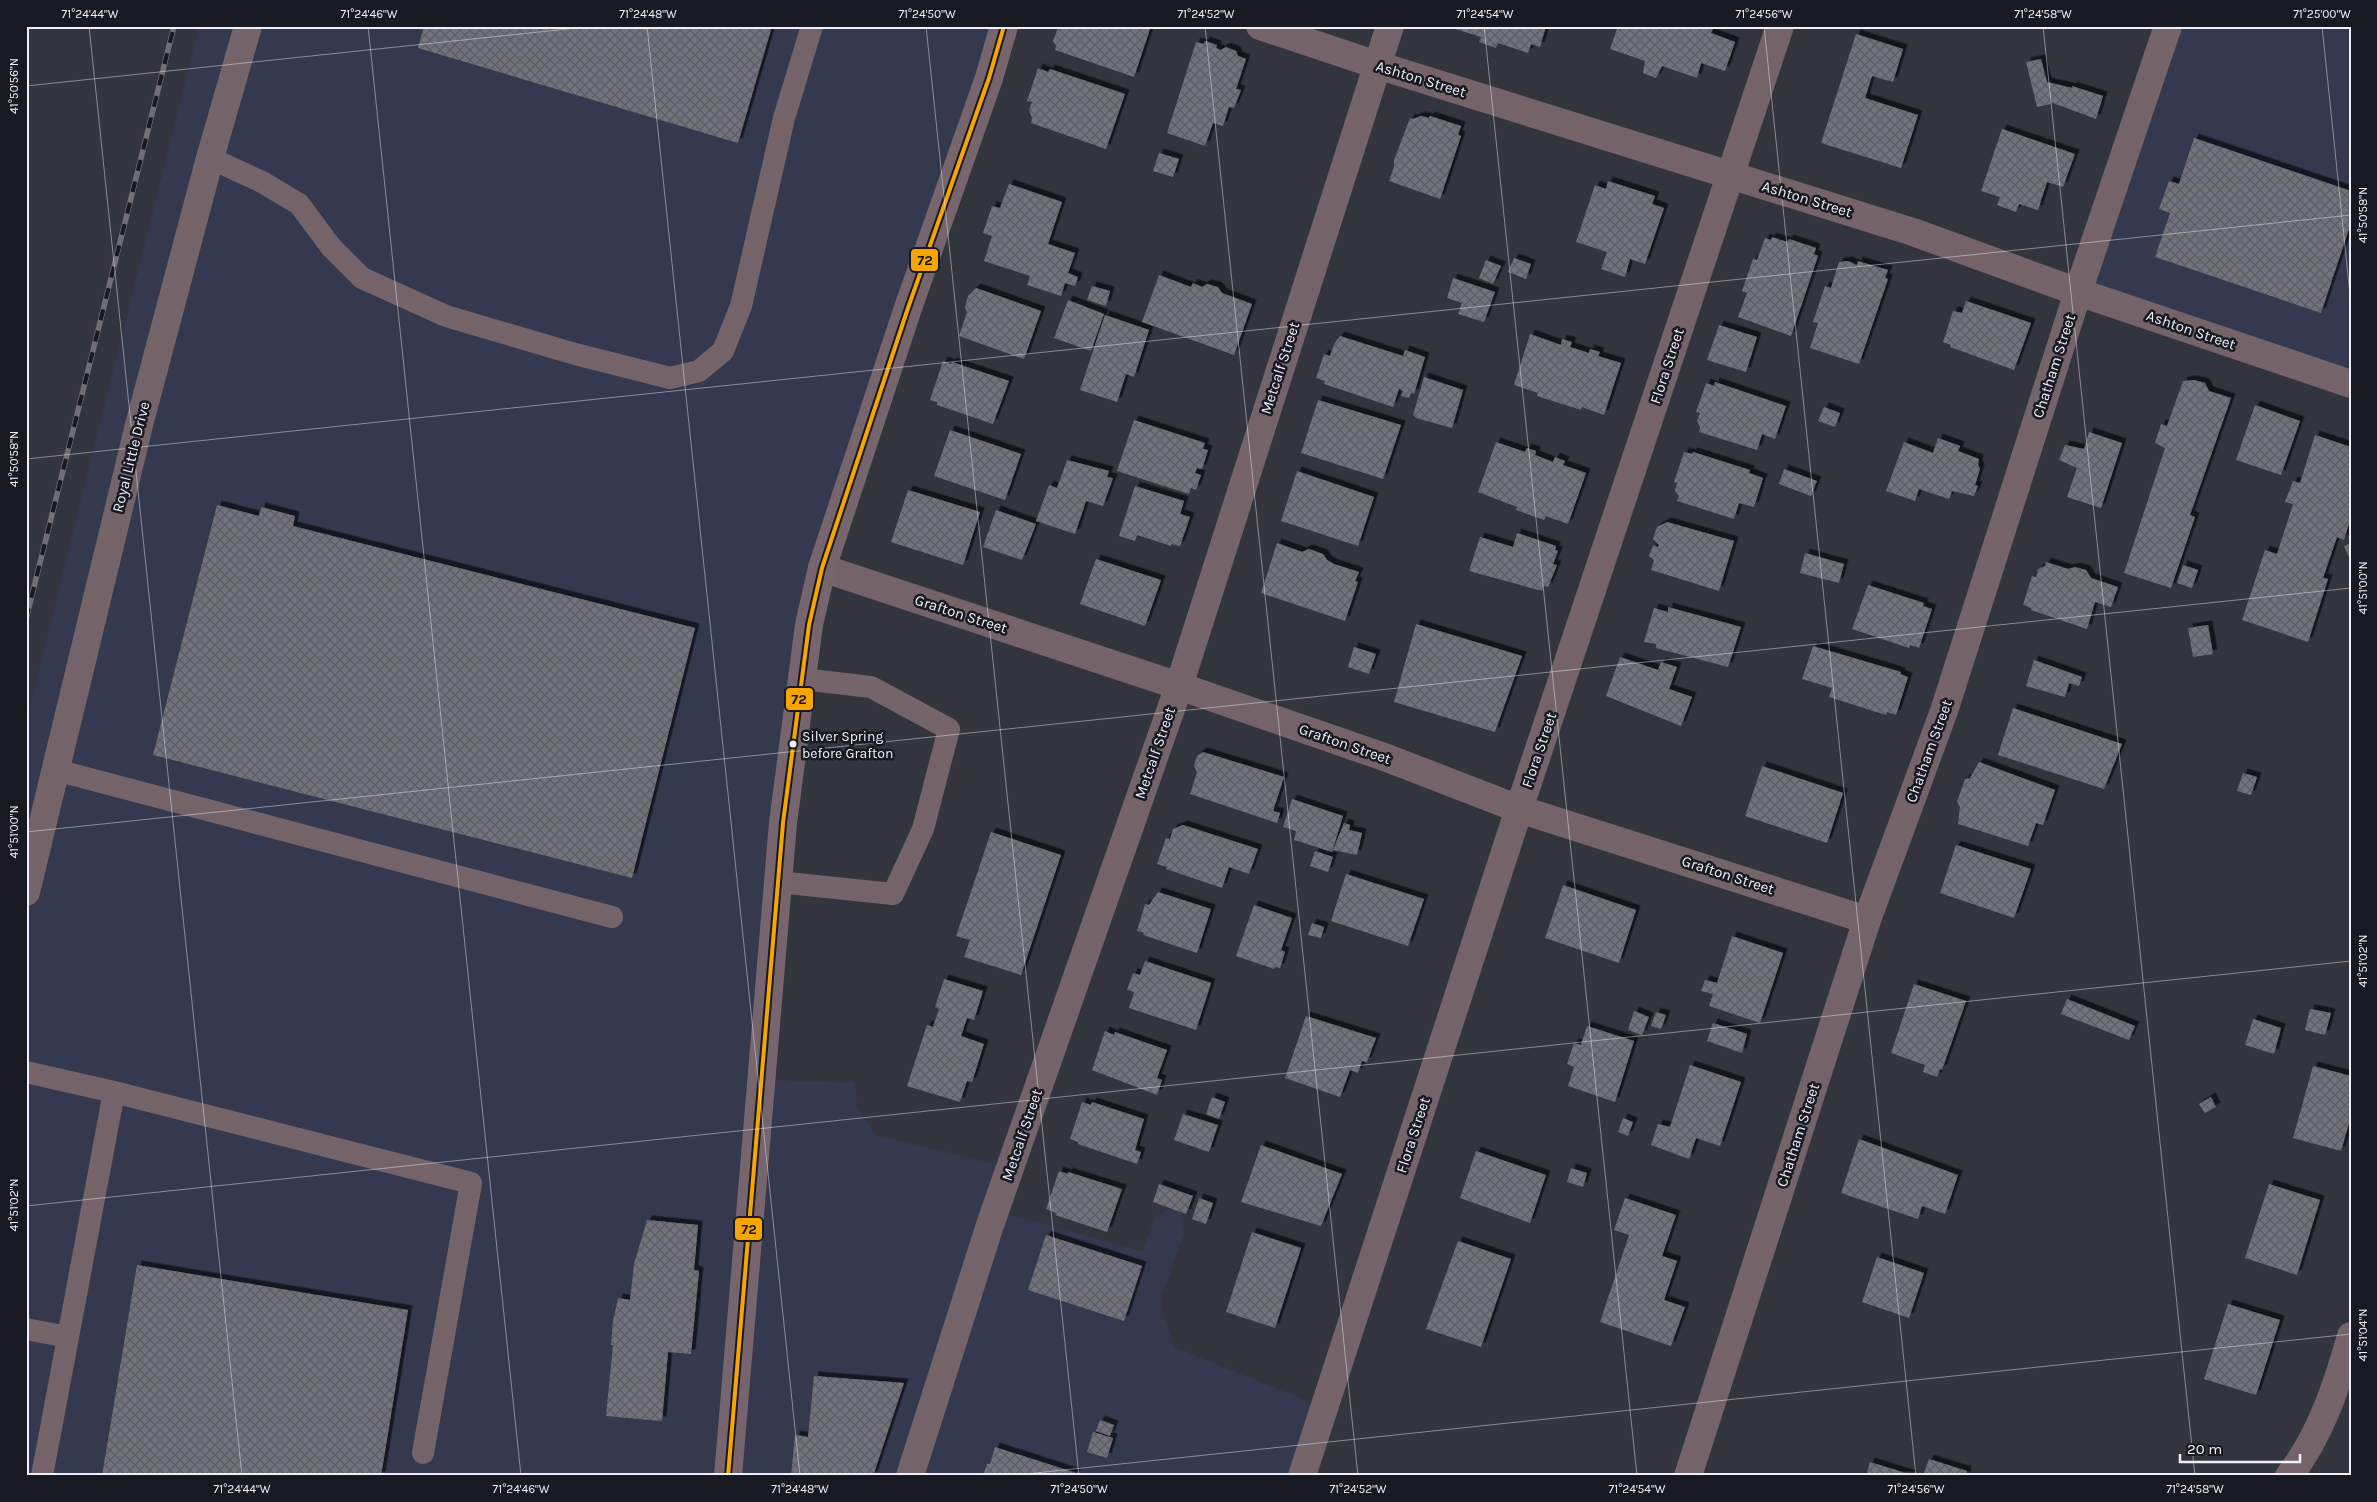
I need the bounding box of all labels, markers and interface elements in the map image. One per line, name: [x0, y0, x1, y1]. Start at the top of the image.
text: 71°24'44"W: [62, 7, 119, 21]
text: 71°24'46"W: [341, 7, 398, 21]
text: 71°24'48"W: [619, 7, 677, 21]
text: 71°24'50"W: [898, 7, 956, 21]
text: 71°24'52"W: [1177, 7, 1235, 21]
text: 71°24'54"W: [1457, 7, 1514, 21]
text: 71°24'56"W: [1736, 7, 1793, 21]
text: 71°24'58"W: [2014, 7, 2072, 21]
text: 71°25'00"W: [2293, 7, 2351, 21]
street label: Ashton Street: [1374, 57, 1469, 101]
text: 41°50'56"N: [7, 58, 21, 114]
street label: Ashton Street: [1760, 177, 1855, 221]
text: 41°50'58"N: [2356, 187, 2370, 243]
line badge: 72: [910, 248, 939, 272]
text: 72: [917, 252, 933, 269]
street label: Ashton Street: [2144, 306, 2238, 354]
street label: Chatham Street: [2029, 311, 2079, 420]
street label: Metcalf Street: [1257, 319, 1304, 416]
street label: Flora Street: [1646, 325, 1688, 406]
street label: Royal Little Drive: [109, 400, 153, 514]
text: 41°50'58"N: [7, 431, 21, 487]
text: 41°51'00"N: [2356, 561, 2370, 615]
street label: Grafton Street: [913, 591, 1010, 638]
line badge: 72: [785, 687, 814, 711]
text: 72: [791, 691, 807, 708]
street label: Chatham Street: [1902, 697, 1956, 805]
street label: Metcalf Street: [1131, 704, 1179, 801]
street label: Flora Street: [1518, 710, 1560, 790]
street label: Grafton Street: [1297, 720, 1394, 768]
place label: Silver Spring before Grafton: [802, 728, 893, 762]
marker: Silver Spring before Grafton: [788, 739, 798, 749]
text: 41°51'00"N: [7, 805, 21, 859]
street label: Grafton Street: [1680, 852, 1777, 899]
text: 41°51'02"N: [2356, 934, 2370, 988]
street label: Chatham Street: [1773, 1080, 1823, 1189]
street label: Metcalf Street: [998, 1086, 1046, 1183]
street label: Flora Street: [1392, 1094, 1434, 1175]
text: 41°51'02"N: [7, 1178, 21, 1232]
line badge: 72: [734, 1217, 763, 1241]
text: 72: [741, 1221, 757, 1238]
text: 41°51'04"N: [2356, 1309, 2370, 1361]
scale bar: [2180, 1432, 2300, 1464]
text: 20 m: [2187, 1440, 2222, 1458]
text: 71°24'44"W: [214, 1482, 271, 1496]
text: 71°24'46"W: [493, 1482, 550, 1496]
text: 71°24'48"W: [771, 1482, 829, 1496]
text: 71°24'50"W: [1050, 1482, 1108, 1496]
text: 71°24'52"W: [1329, 1482, 1387, 1496]
text: 71°24'54"W: [1609, 1482, 1666, 1496]
text: 71°24'56"W: [1888, 1482, 1945, 1496]
text: 71°24'58"W: [2166, 1482, 2224, 1496]

